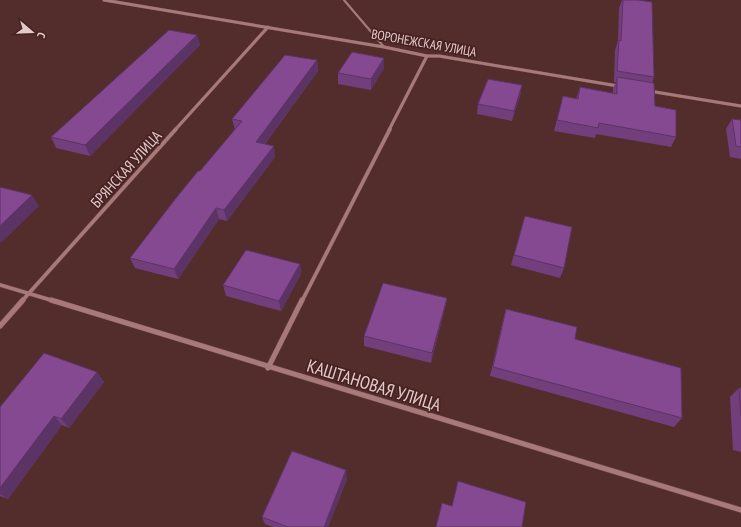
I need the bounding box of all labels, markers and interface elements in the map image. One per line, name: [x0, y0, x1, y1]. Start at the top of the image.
north arrow: [12, 12, 52, 52]
street label: ВОРОНЕЖСКАЯ УЛИЦА: [370, 25, 479, 61]
text: С: [34, 31, 49, 40]
street label: БРЯНСКАЯ УЛИЦА: [86, 126, 166, 211]
street label: КАШТАНОВАЯ УЛИЦА: [304, 354, 444, 416]

